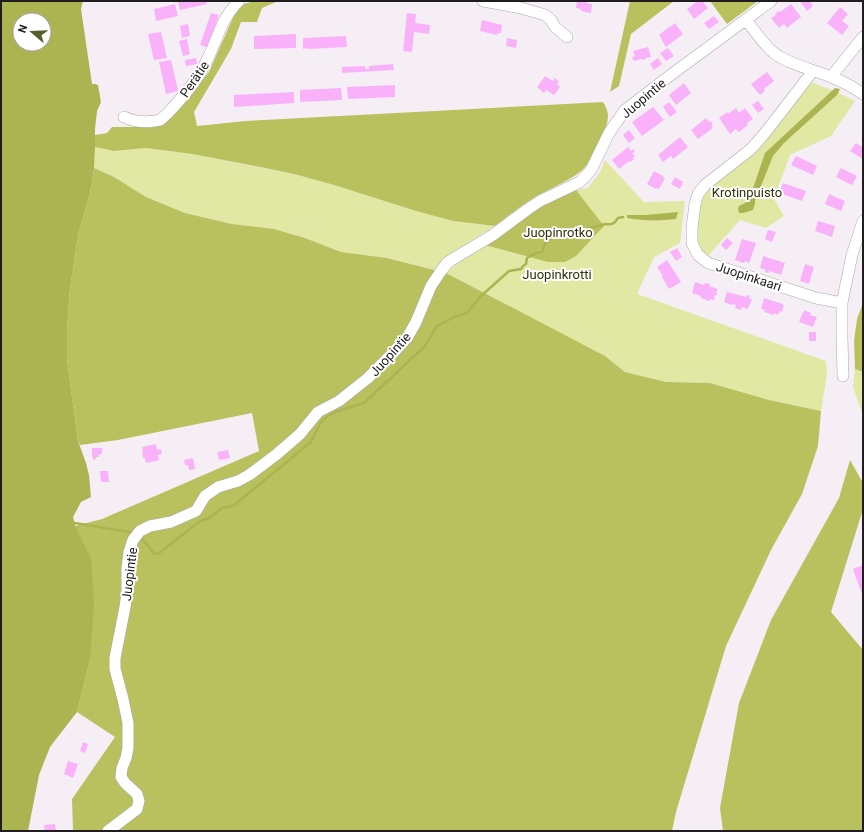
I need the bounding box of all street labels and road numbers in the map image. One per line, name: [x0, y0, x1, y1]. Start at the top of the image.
street label: Perätie: [177, 58, 212, 100]
street label: Juopintie: [618, 75, 669, 121]
street label: Juopinkaari: [714, 259, 783, 294]
street label: Juopintie: [367, 329, 414, 379]
street label: Juopintie: [119, 546, 140, 602]

